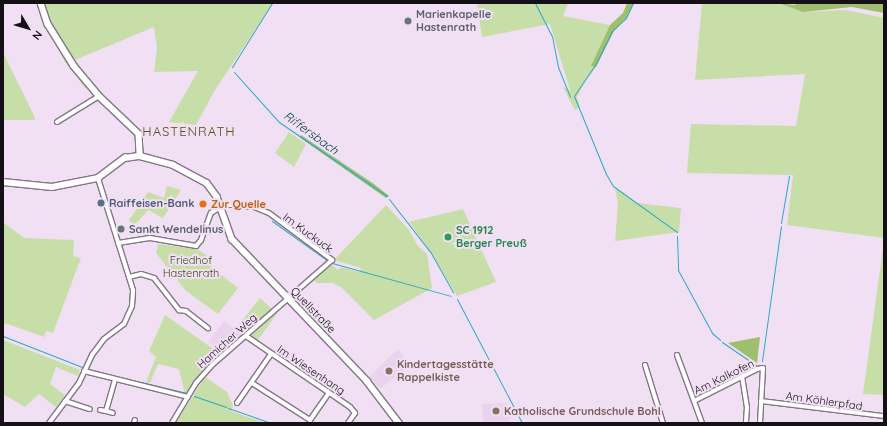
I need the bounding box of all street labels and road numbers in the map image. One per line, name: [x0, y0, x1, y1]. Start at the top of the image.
street label: Im Kuckuck: [280, 210, 336, 256]
street label: Quellstraße: [288, 284, 338, 336]
street label: Hamicher Weg: [194, 311, 260, 371]
street label: Im Wiesenhang: [275, 342, 347, 398]
street label: Am Kalkofen: [692, 357, 756, 397]
street label: Am Köhlerpfad: [785, 389, 863, 413]

